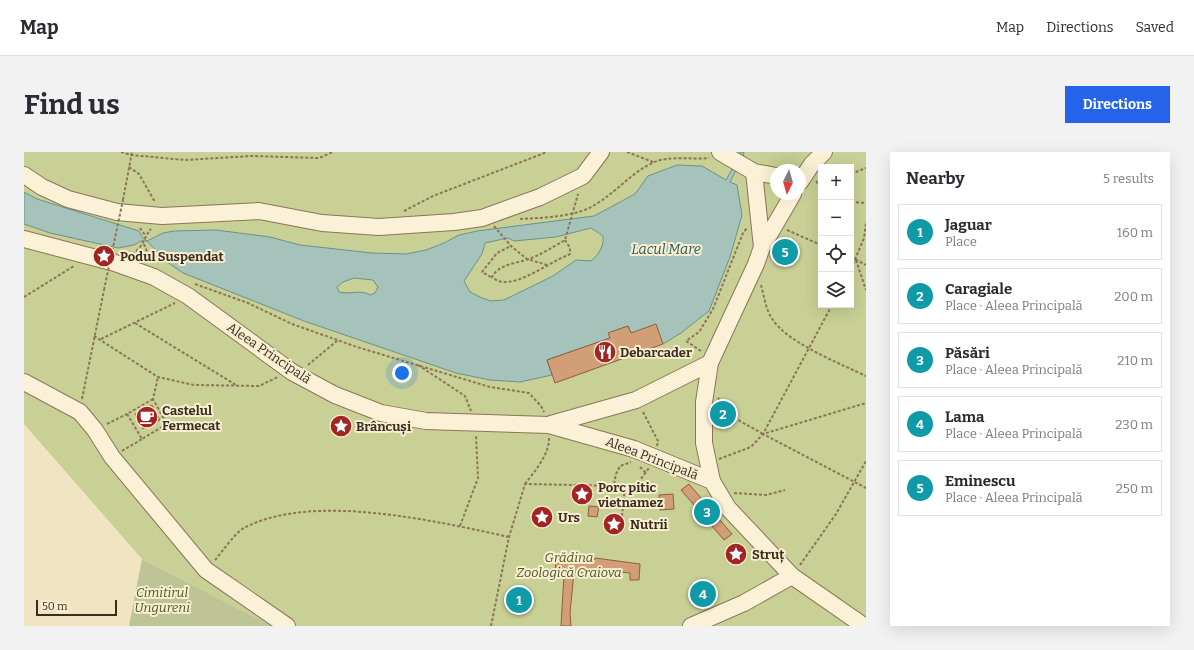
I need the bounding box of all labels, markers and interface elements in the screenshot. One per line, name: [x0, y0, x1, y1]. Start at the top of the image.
text: Map: [20, 16, 59, 39]
text: Map: [996, 19, 1024, 36]
text: Directions: [1046, 19, 1114, 36]
text: Saved: [1136, 19, 1174, 36]
button: Directions: [1065, 86, 1170, 123]
text: Find us: [24, 88, 120, 121]
north arrow: [770, 164, 806, 200]
map controls: [818, 164, 854, 308]
button: +: [818, 164, 854, 200]
text: Nearby: [906, 168, 965, 189]
text: 5 results: [1103, 171, 1154, 186]
button: −: [818, 200, 854, 236]
text: Jaguar: [945, 216, 992, 234]
text: 1: [917, 225, 923, 240]
text: 160 m: [1117, 225, 1153, 240]
text: Place: [945, 234, 977, 249]
button: locate: [818, 236, 854, 272]
pin: 5: [772, 237, 798, 267]
water label: Lacul Mare: [631, 241, 701, 258]
place icon: Podul Suspendat: [91, 243, 117, 269]
place label: Podul Suspendat: [120, 249, 224, 264]
button: layers: [818, 272, 854, 308]
text: Caragiale: [945, 280, 1012, 298]
text: 2: [916, 289, 924, 304]
text: 200 m: [1114, 289, 1153, 304]
text: Place · Aleea Principală: [945, 298, 1083, 313]
street label: Aleea Principală: [224, 319, 314, 387]
restaurant icon: Debarcader: [592, 339, 618, 365]
text: Păsări: [945, 344, 990, 362]
place label: Debarcader: [620, 345, 692, 360]
text: 3: [916, 353, 924, 368]
text: 210 m: [1117, 353, 1153, 368]
text: Place · Aleea Principală: [945, 362, 1083, 377]
your location: [392, 363, 412, 383]
pin: 2: [710, 399, 736, 429]
place label: Castelul Fermecat: [162, 403, 220, 433]
cafe icon: Castelul Fermecat: [134, 404, 160, 430]
text: Lama: [945, 408, 984, 426]
place icon: Brâncuși: [328, 413, 354, 439]
text: 4: [916, 417, 924, 432]
text: 230 m: [1115, 417, 1153, 432]
place label: Brâncuși: [356, 419, 411, 435]
text: Place · Aleea Principală: [945, 426, 1083, 441]
street label: Aleea Principală: [604, 433, 700, 483]
text: Eminescu: [945, 472, 1015, 490]
place label: Porc pitic vietnamez: [597, 480, 664, 510]
place icon: Porc pitic vietnamez: [569, 481, 595, 507]
text: 5: [916, 481, 924, 496]
text: 250 m: [1116, 481, 1153, 496]
text: Place · Aleea Principală: [945, 490, 1083, 505]
pin: 3: [694, 497, 720, 527]
place icon: Urs: [529, 504, 555, 530]
place label: Urs: [558, 510, 580, 525]
place icon: Nutrii: [601, 511, 627, 537]
place label: Nutrii: [630, 517, 668, 532]
place icon: Struț: [723, 541, 749, 567]
place label: Struț: [752, 547, 784, 563]
park label: Grădina Zoologică Craiova: [516, 550, 622, 580]
pin: 4: [690, 579, 716, 609]
park label: Cimitirul Ungureni: [134, 585, 190, 615]
pin: 1: [506, 585, 532, 615]
scale bar: [36, 598, 117, 617]
text: 50 m: [42, 600, 68, 613]

